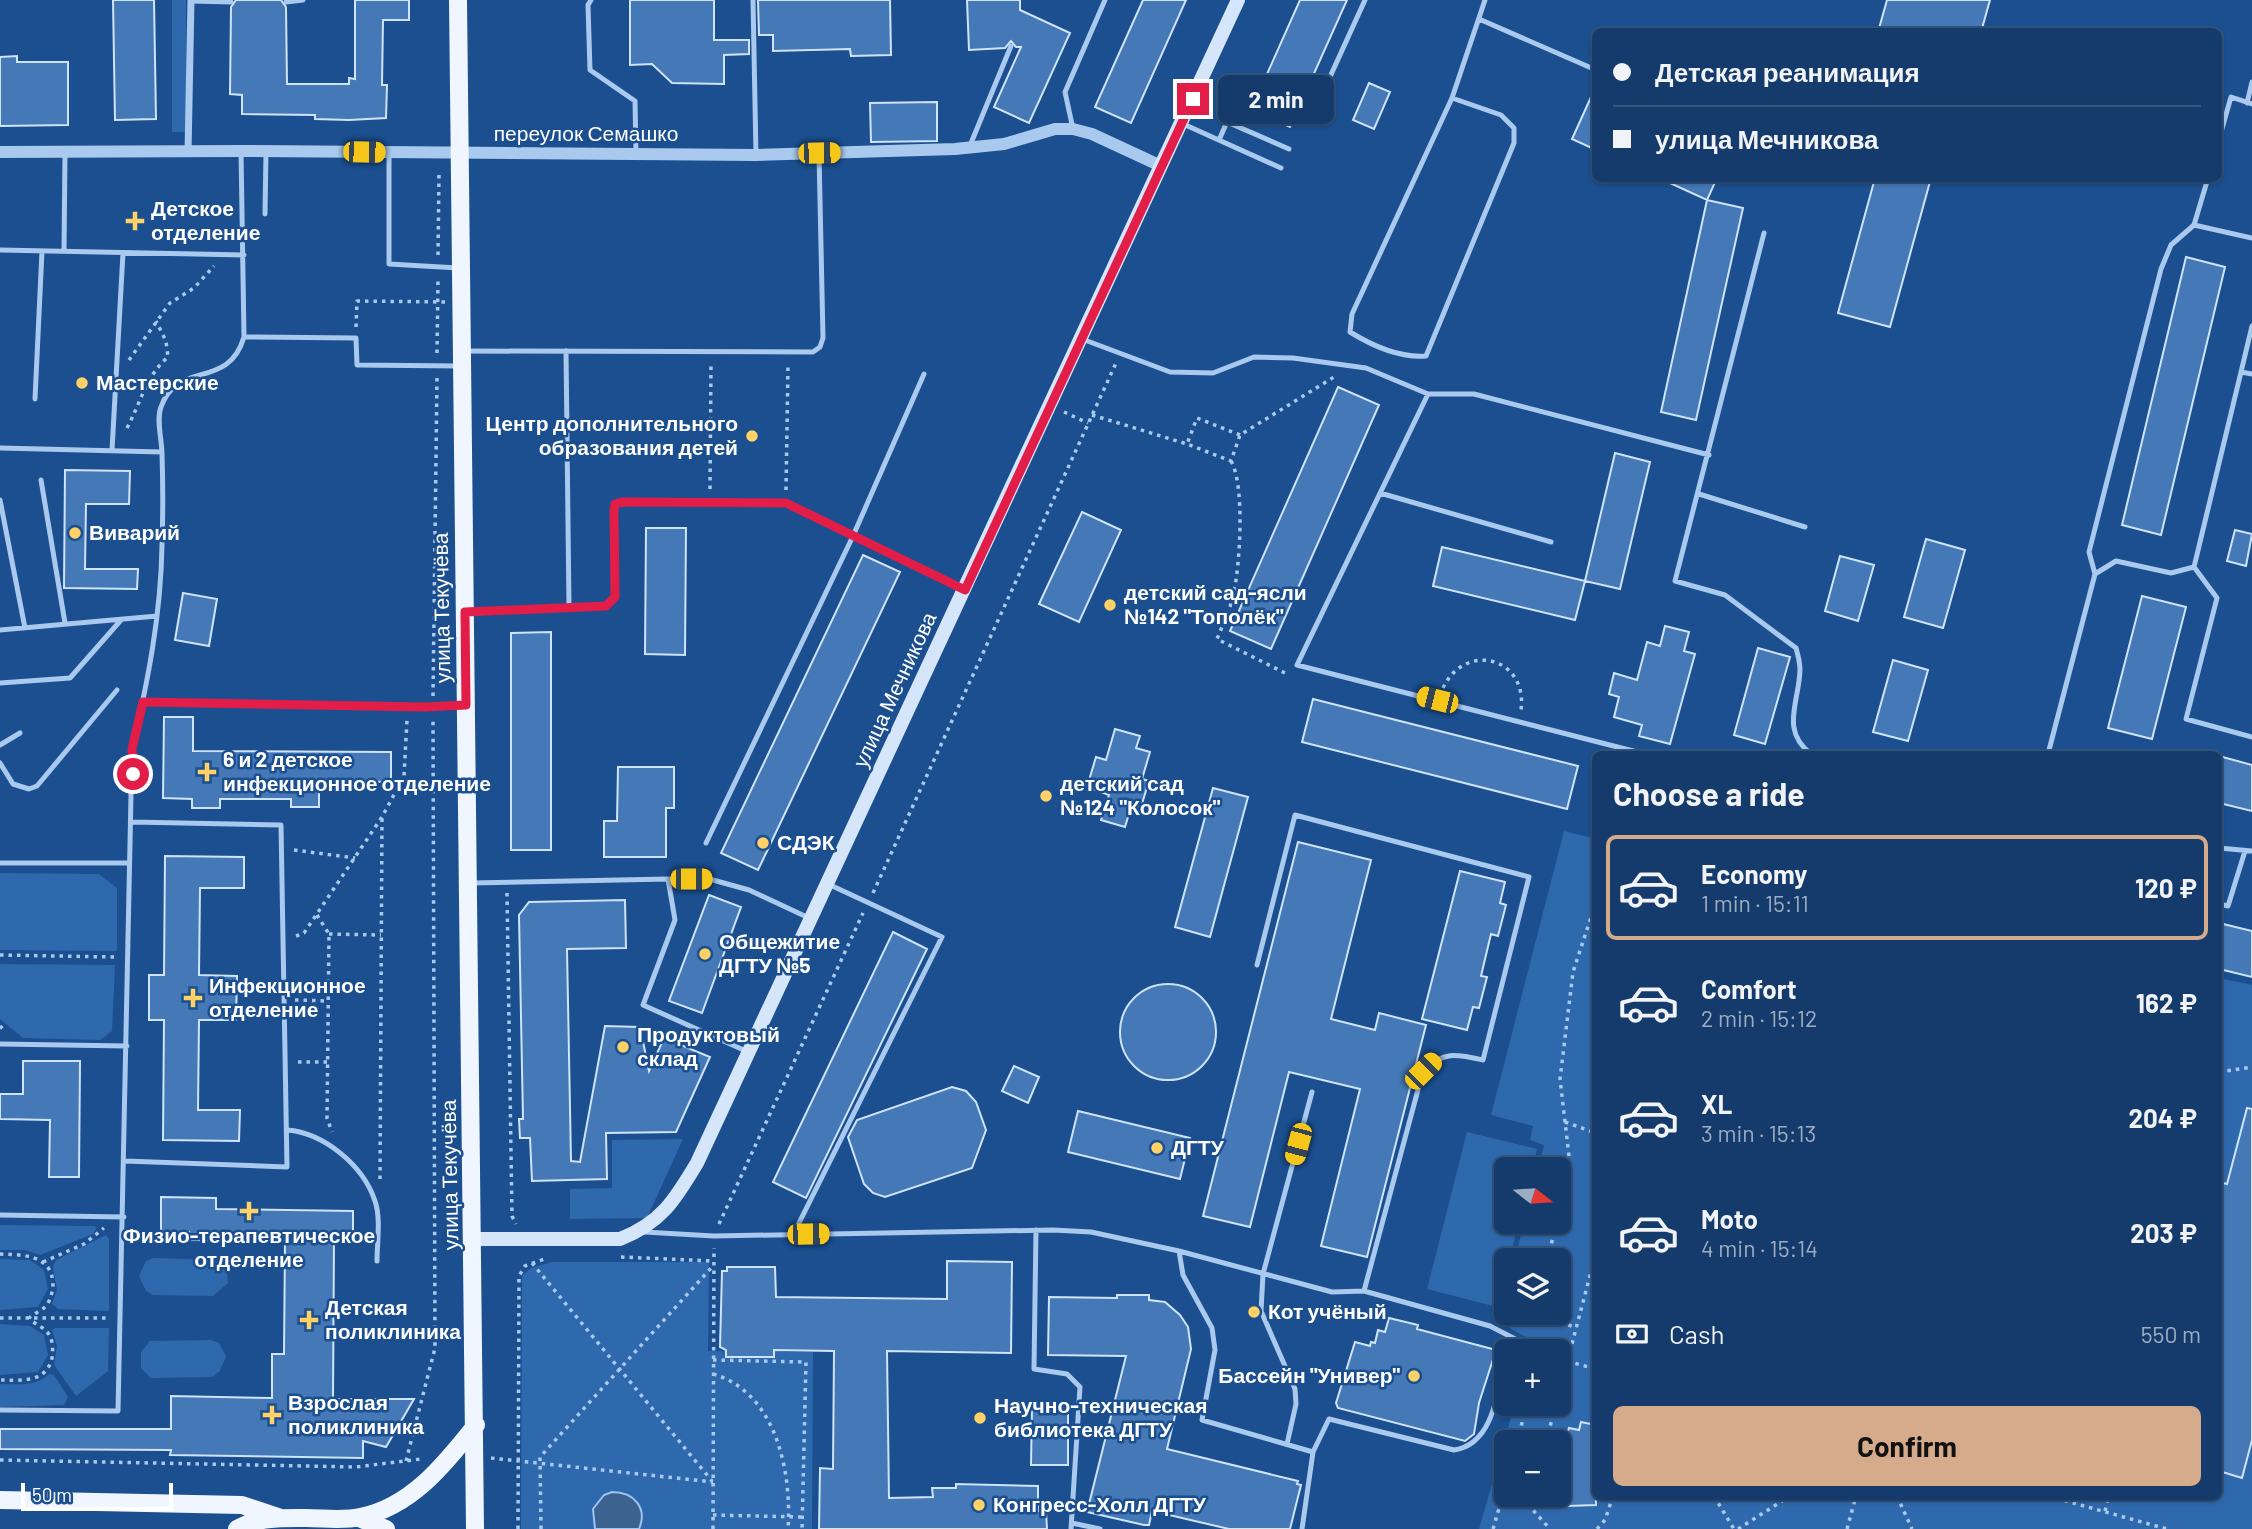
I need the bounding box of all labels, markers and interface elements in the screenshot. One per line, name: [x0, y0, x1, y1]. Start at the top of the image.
text: Детская реанимация: [1655, 56, 1920, 87]
callout: 2 min: [1218, 74, 1333, 124]
route end: [1177, 83, 1209, 115]
text: 2 min: [1248, 85, 1304, 113]
street label: переулок Семашко: [494, 120, 678, 145]
text: улица Мечникова: [1655, 123, 1878, 154]
car: [343, 141, 386, 163]
car: [798, 142, 841, 164]
place label: Детское отделение: [151, 195, 260, 244]
marker: Детское отделение: [125, 211, 145, 231]
place label: Мастерские: [96, 369, 219, 394]
marker: Мастерские: [74, 375, 90, 391]
place label: Центр дополнительного образования детей: [486, 410, 738, 459]
marker: Центр дополнительного образования детей: [744, 428, 760, 444]
place label: Виварий: [89, 519, 180, 544]
marker: Виварий: [67, 525, 83, 541]
street label: улица Текучёва: [427, 532, 454, 683]
place label: детский сад-ясли №142 "Тополёк": [1124, 579, 1307, 628]
marker: детский сад-ясли №142 "Тополёк": [1102, 597, 1118, 613]
street label: улица Мечникова: [847, 607, 941, 771]
car: [1415, 685, 1460, 715]
place label: 6 и 2 детское инфекционное отделение: [223, 746, 491, 795]
route start: [117, 758, 149, 790]
marker: 6 и 2 детское инфекционное отделение: [197, 762, 217, 782]
place label: детский сад №124 "Колосок": [1060, 770, 1221, 819]
text: Choose a ride: [1613, 774, 1805, 812]
marker: детский сад №124 "Колосок": [1038, 788, 1054, 804]
place label: СДЭК: [777, 829, 835, 854]
marker: СДЭК: [755, 835, 771, 851]
icon: car: [1617, 856, 1680, 919]
text: Economy: [1701, 858, 1807, 889]
car: [671, 869, 713, 890]
text: 120 ₽: [2135, 872, 2197, 903]
text: 1 min · 15:11: [1701, 889, 1809, 917]
place label: Общежитие ДГТУ №5: [719, 928, 840, 977]
marker: Общежитие ДГТУ №5: [697, 946, 713, 962]
icon: car: [1617, 971, 1680, 1034]
place label: Инфекционное отделение: [209, 972, 366, 1021]
text: Comfort: [1701, 973, 1797, 1004]
text: 162 ₽: [2136, 987, 2197, 1018]
marker: Инфекционное отделение: [183, 988, 203, 1008]
text: 2 min · 15:12: [1701, 1004, 1817, 1032]
place label: Продуктовый склад: [637, 1021, 780, 1070]
marker: Продуктовый склад: [615, 1039, 631, 1055]
car: [1401, 1049, 1446, 1093]
icon: car: [1617, 1086, 1680, 1149]
text: XL: [1701, 1088, 1732, 1119]
street label: улица Текучёва: [435, 1099, 462, 1250]
text: 204 ₽: [2128, 1102, 2197, 1133]
text: 3 min · 15:13: [1701, 1119, 1816, 1147]
car: [1283, 1121, 1314, 1167]
place label: ДГТУ: [1171, 1134, 1225, 1159]
marker: ДГТУ: [1149, 1140, 1165, 1156]
north arrow: [1494, 1157, 1572, 1234]
map controls: [1494, 1157, 1571, 1507]
marker: Физио-терапевтическое отделение: [239, 1201, 259, 1221]
icon: car: [1617, 1201, 1680, 1264]
text: Moto: [1701, 1203, 1758, 1234]
text: 203 ₽: [2130, 1217, 2197, 1248]
place label: Физио-терапевтическое отделение: [123, 1222, 375, 1271]
car: [787, 1223, 830, 1245]
text: 4 min · 15:14: [1701, 1234, 1818, 1262]
button: layers: [1494, 1248, 1571, 1325]
place label: Детская поликлиника: [325, 1294, 461, 1343]
place label: Кот учёный: [1268, 1298, 1387, 1323]
marker: Кот учёный: [1246, 1304, 1262, 1320]
marker: Детская поликлиника: [299, 1310, 319, 1330]
icon: cash: [1613, 1315, 1651, 1353]
text: Cash: [1669, 1318, 1724, 1349]
text: 550 m: [2141, 1320, 2201, 1348]
button: +: [1494, 1339, 1571, 1416]
place label: Бассейн "Универ": [1218, 1362, 1400, 1387]
marker: Бассейн "Универ": [1406, 1368, 1422, 1384]
place label: Взрослая поликлиника: [288, 1389, 424, 1438]
place label: Научно-техническая библиотека ДГТУ: [994, 1392, 1208, 1441]
marker: Взрослая поликлиника: [262, 1405, 282, 1425]
button: Confirm: [1613, 1406, 2201, 1486]
marker: Научно-техническая библиотека ДГТУ: [972, 1410, 988, 1426]
button: −: [1494, 1430, 1571, 1507]
scale bar: [21, 1480, 173, 1512]
text: 50 m: [32, 1483, 72, 1506]
place label: Конгресс-Холл ДГТУ: [993, 1491, 1207, 1516]
marker: Конгресс-Холл ДГТУ: [971, 1497, 987, 1513]

